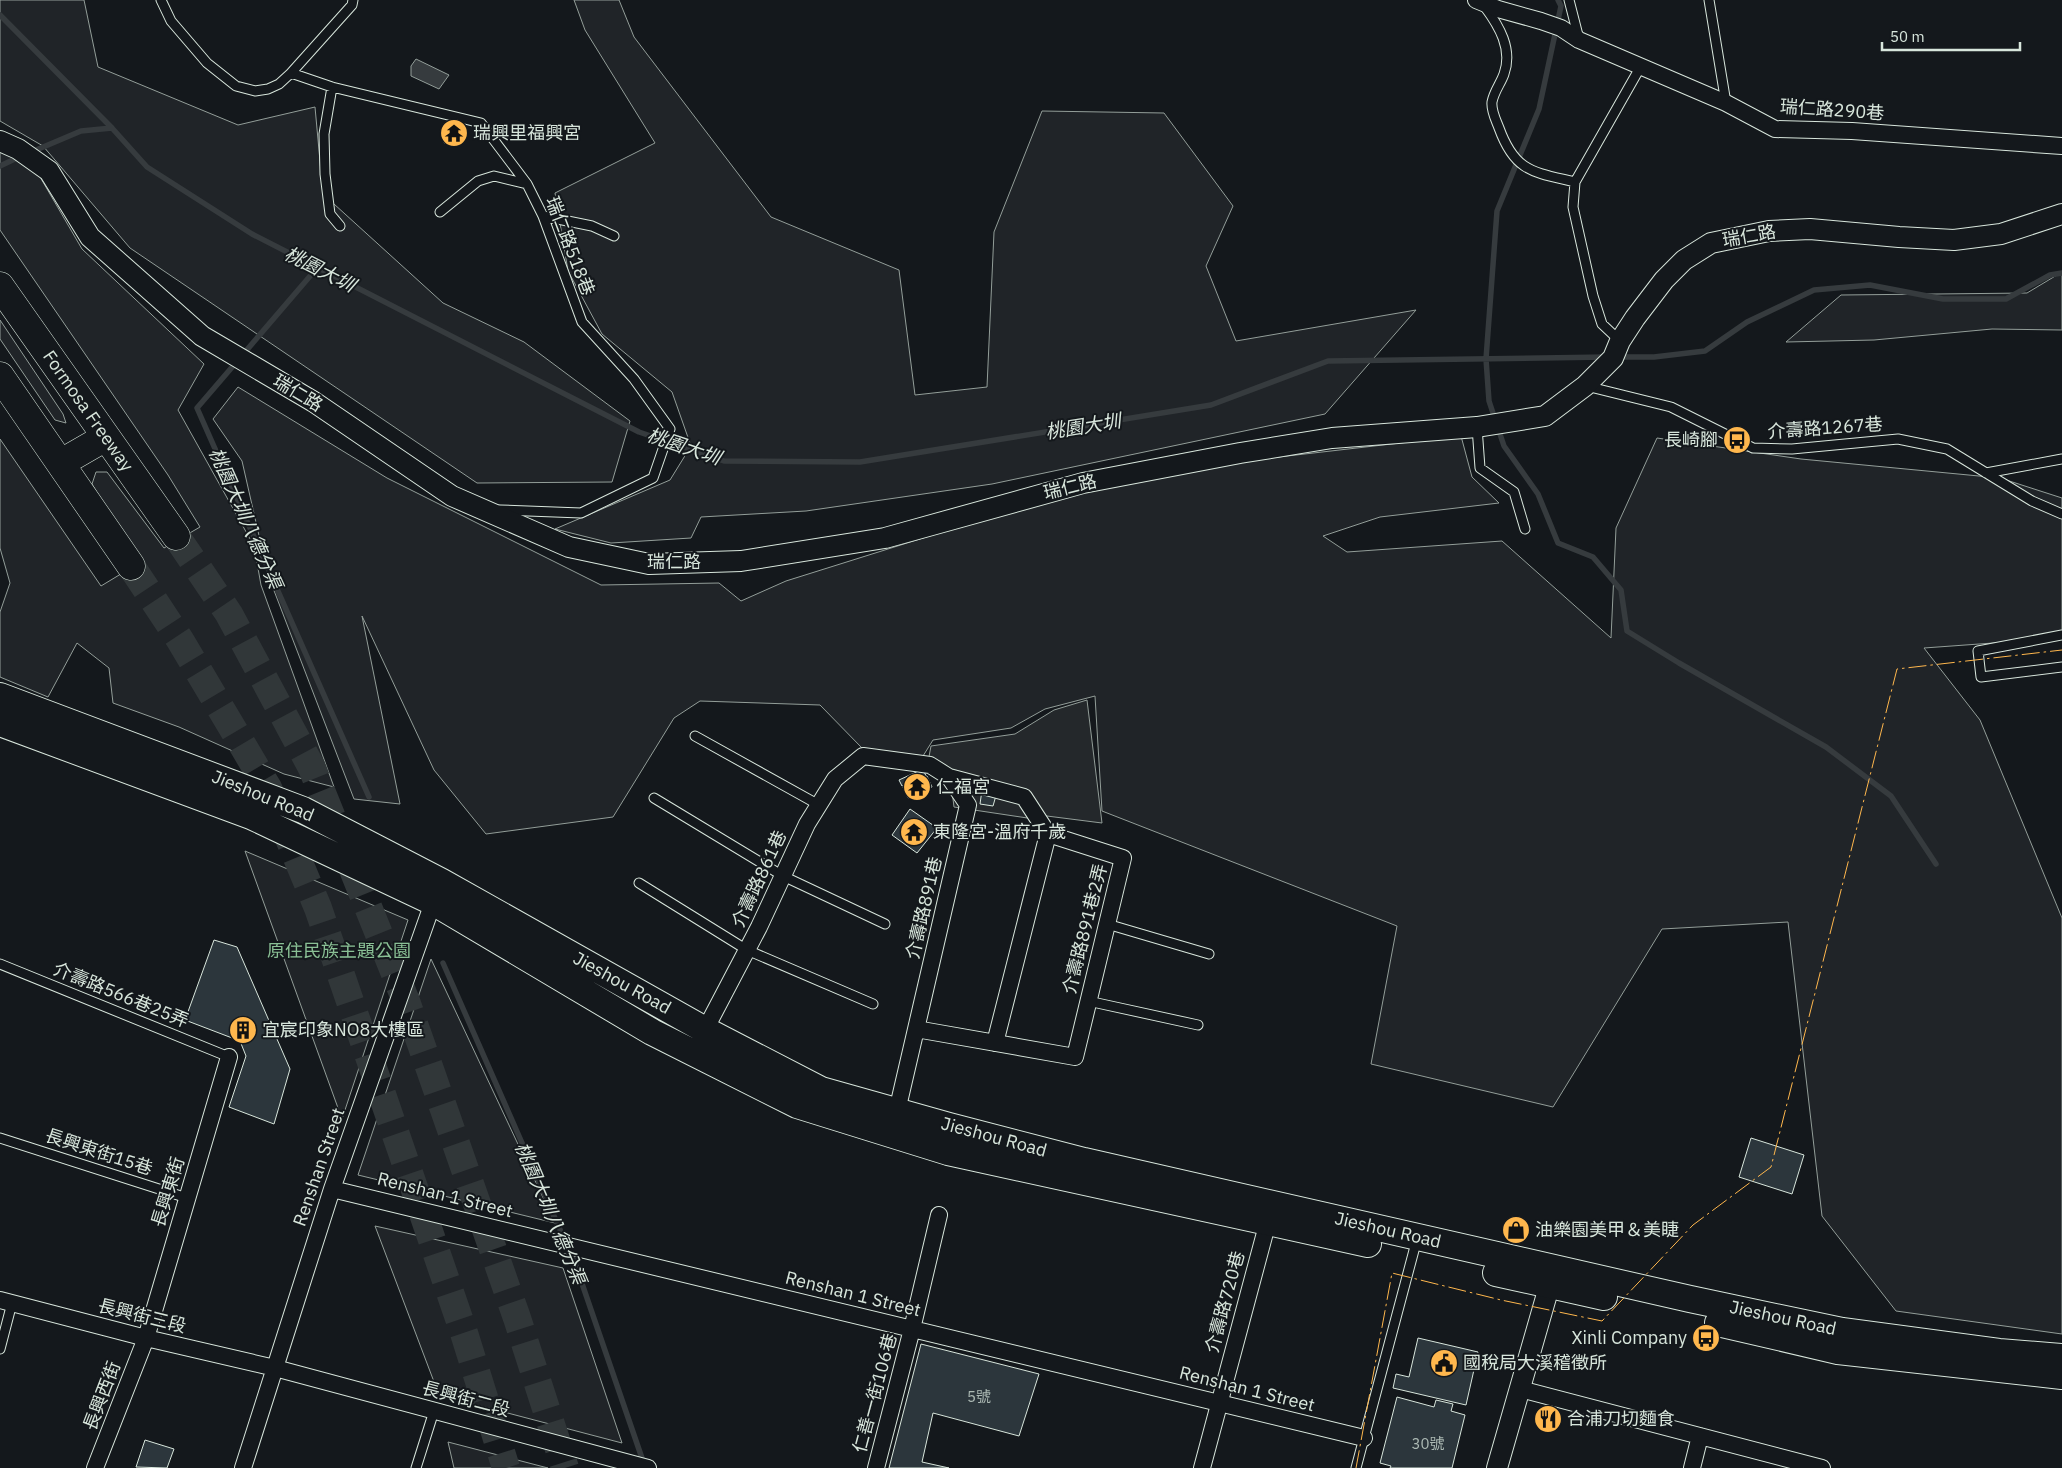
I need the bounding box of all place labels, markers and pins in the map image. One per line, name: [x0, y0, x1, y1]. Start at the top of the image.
temple icon: 瑞興里福興宮: [439, 118, 469, 148]
place label: 瑞興里福興宮: [473, 121, 581, 144]
bus stop icon: 長崎腳: [1722, 425, 1752, 455]
place label: 長崎腳: [1664, 428, 1718, 451]
temple icon: 仁福宮: [902, 772, 932, 802]
place label: 仁福宮: [936, 775, 990, 798]
temple icon: 東隆宮-溫府千歲: [899, 817, 929, 847]
place label: 東隆宮-溫府千歲: [933, 820, 1066, 843]
building icon: 宜宸印象NO8大樓區: [228, 1015, 258, 1045]
place label: 宜宸印象NO8大樓區: [262, 1018, 424, 1041]
shop icon: 油樂園美甲＆美睫: [1501, 1215, 1531, 1245]
place label: 油樂園美甲＆美睫: [1535, 1218, 1679, 1241]
bus stop icon: Xinli Company: [1691, 1323, 1721, 1353]
place label: Xinli Company: [1572, 1326, 1687, 1349]
public building icon: 國稅局大溪稽徵所: [1429, 1348, 1459, 1378]
place label: 國稅局大溪稽徵所: [1463, 1351, 1607, 1374]
restaurant icon: 合浦刀切麵食: [1533, 1404, 1563, 1434]
place label: 合浦刀切麵食: [1567, 1407, 1675, 1430]

